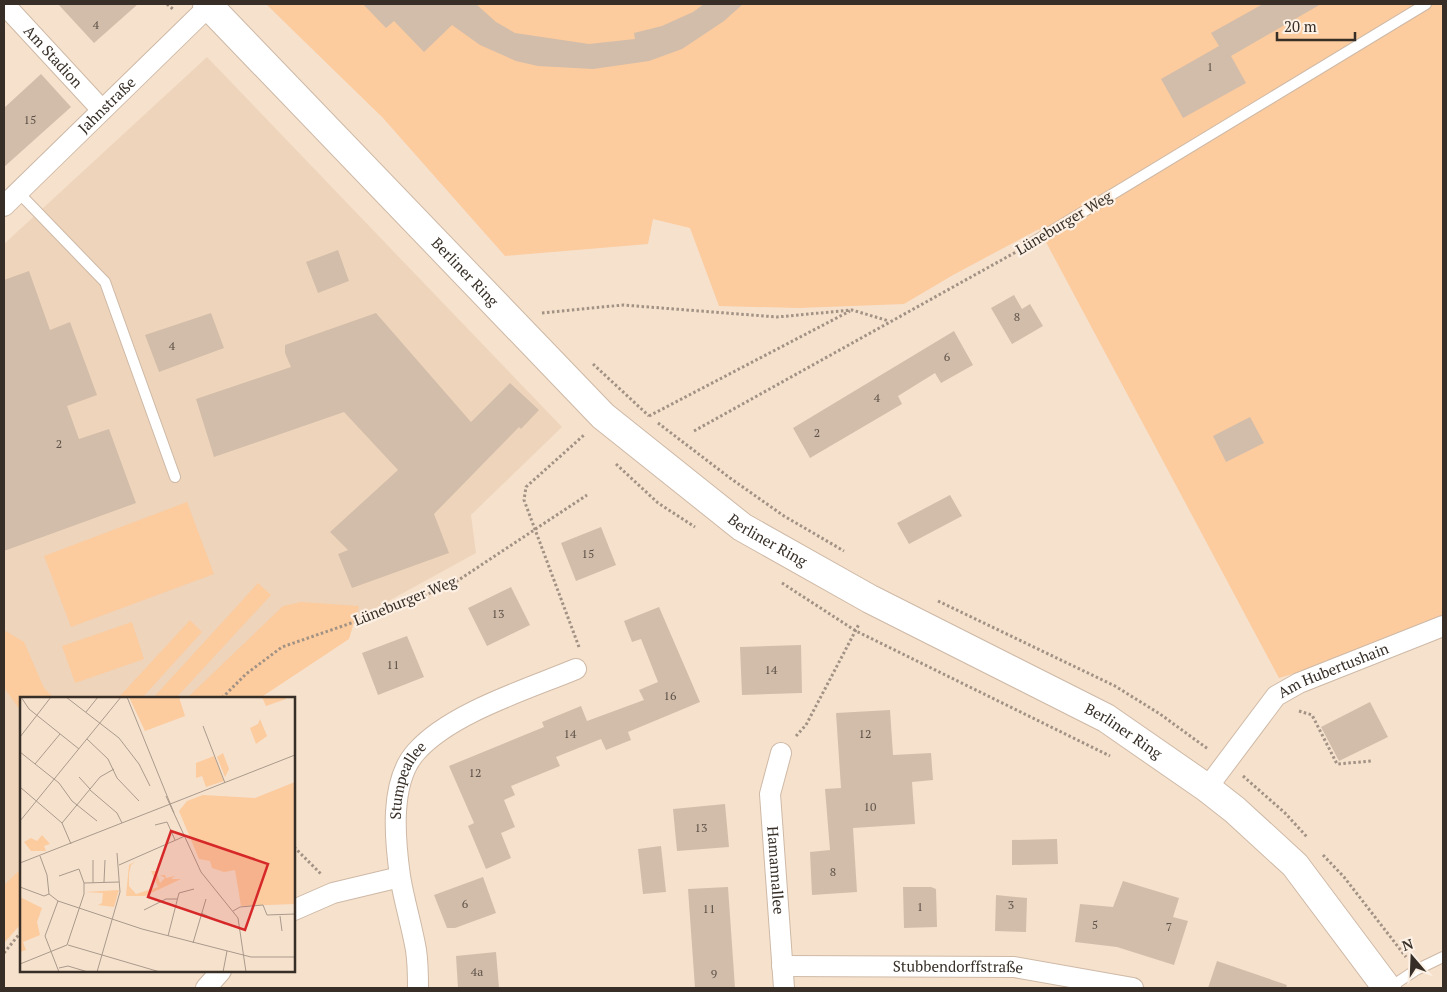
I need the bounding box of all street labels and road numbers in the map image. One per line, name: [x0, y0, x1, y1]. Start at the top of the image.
street label: Am Stadion: [20, 21, 88, 92]
street label: Jahnstraße: [73, 72, 139, 137]
street label: Lüneburger Weg: [1012, 185, 1116, 259]
street label: Berliner Ring: [428, 233, 504, 311]
street label: Berliner Ring: [724, 509, 812, 571]
street label: Lüneburger Weg: [350, 570, 460, 630]
street label: Am Hubertushain: [1274, 637, 1391, 702]
street label: Berliner Ring: [1082, 698, 1167, 763]
street label: Stumpeallee: [385, 736, 430, 820]
street label: Hamannallee: [763, 825, 790, 915]
street label: Stubbendorffstraße: [893, 955, 1025, 977]

